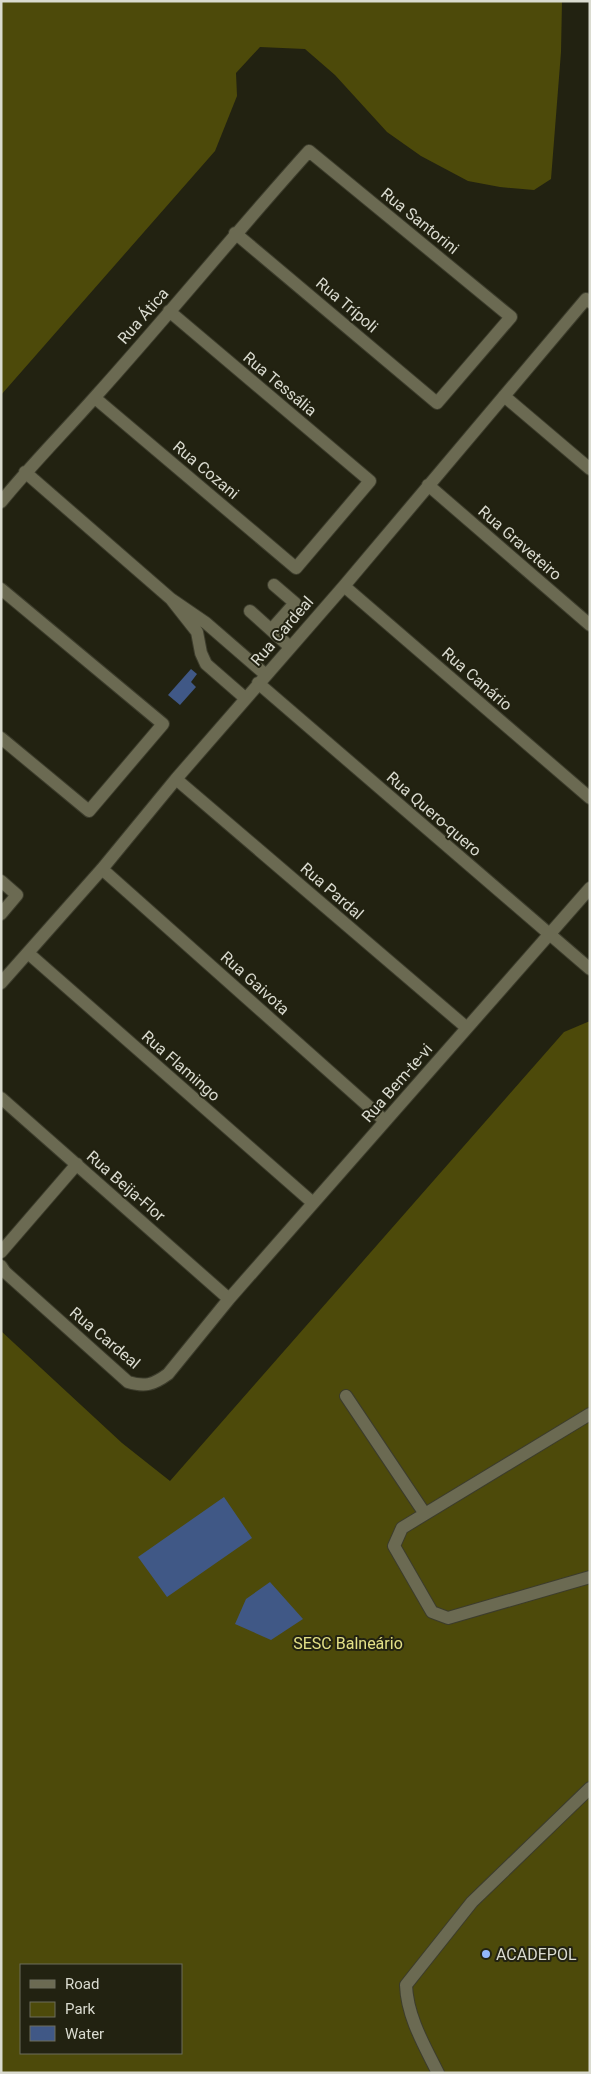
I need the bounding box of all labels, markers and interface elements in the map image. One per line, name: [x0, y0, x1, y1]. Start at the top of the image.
street label: Rua Santorini: [377, 184, 463, 258]
street label: Rua Trípoli: [312, 274, 382, 336]
street label: Rua Ática: [114, 284, 172, 348]
street label: Rua Tessália: [239, 348, 321, 420]
street label: Rua Cozani: [169, 437, 243, 503]
street label: Rua Graveteiro: [474, 502, 566, 584]
street label: Rua Cardeal: [247, 592, 317, 670]
street label: Rua Canário: [438, 643, 516, 715]
street label: Rua Quero-quero: [383, 768, 485, 860]
street label: Rua Pardal: [297, 859, 367, 923]
street label: Rua Gaivota: [217, 947, 293, 1019]
street label: Rua Flamingo: [138, 1027, 224, 1105]
street label: Rua Bem-te-vi: [358, 1040, 436, 1126]
street label: Rua Beija-Flor: [83, 1147, 170, 1226]
street label: Rua Cardeal: [66, 1303, 144, 1373]
park label: SESC Balneário: [293, 1634, 403, 1653]
place label: ACADEPOL: [496, 1945, 577, 1964]
marker: ACADEPOL: [480, 1948, 492, 1960]
legend: [20, 1964, 182, 2054]
text: Road: [65, 1975, 99, 1993]
text: Park: [65, 2000, 96, 2018]
text: Water: [65, 2025, 104, 2043]

